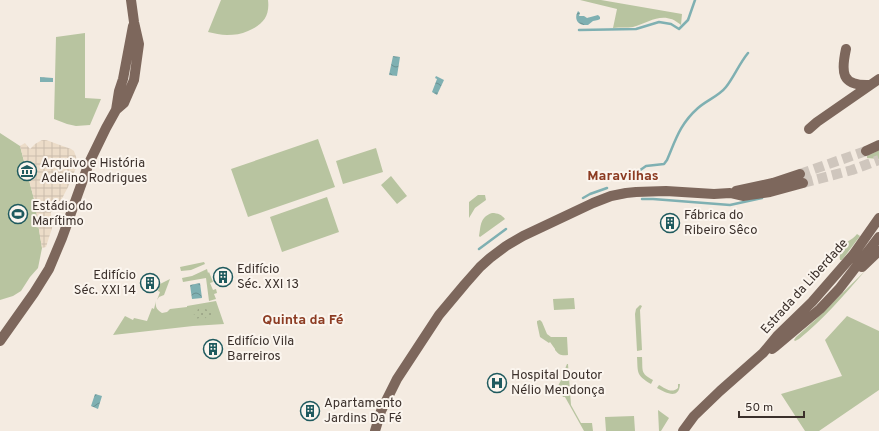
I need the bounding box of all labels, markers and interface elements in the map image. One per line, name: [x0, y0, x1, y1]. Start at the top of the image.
place label: Arquivo e História Adelino Rodrigues: [41, 156, 147, 187]
museum icon: Arquivo e História Adelino Rodrigues: [16, 160, 38, 182]
district label: Maravilhas: [587, 168, 659, 185]
place label: Estádio do Marítimo: [32, 199, 93, 230]
sports icon: Estádio do Marítimo: [7, 203, 29, 225]
place label: Fábrica do Ribeiro Sêco: [684, 208, 757, 239]
building icon: Fábrica do Ribeiro Sêco: [659, 212, 681, 234]
street label: Estrada da Liberdade: [758, 236, 852, 338]
place label: Edifício Séc. XXI 13: [237, 262, 299, 293]
building icon: Edifício Séc. XXI 13: [212, 266, 234, 288]
place label: Edifício Séc. XXI 14: [74, 268, 136, 299]
building icon: Edifício Séc. XXI 14: [139, 272, 161, 294]
district label: Quinta da Fé: [262, 312, 344, 329]
place label: Edifício Vila Barreiros: [227, 334, 294, 365]
building icon: Edifício Vila Barreiros: [202, 338, 224, 360]
place label: Hospital Doutor Nélio Mendonça: [511, 368, 605, 399]
hospital icon: Hospital Doutor Nélio Mendonça: [486, 372, 508, 394]
scale bar: [739, 393, 804, 419]
place label: Apartamento Jardins Da Fé: [324, 396, 402, 427]
building icon: Apartamento Jardins Da Fé: [299, 400, 321, 422]
text: 50 m: [745, 400, 773, 416]

